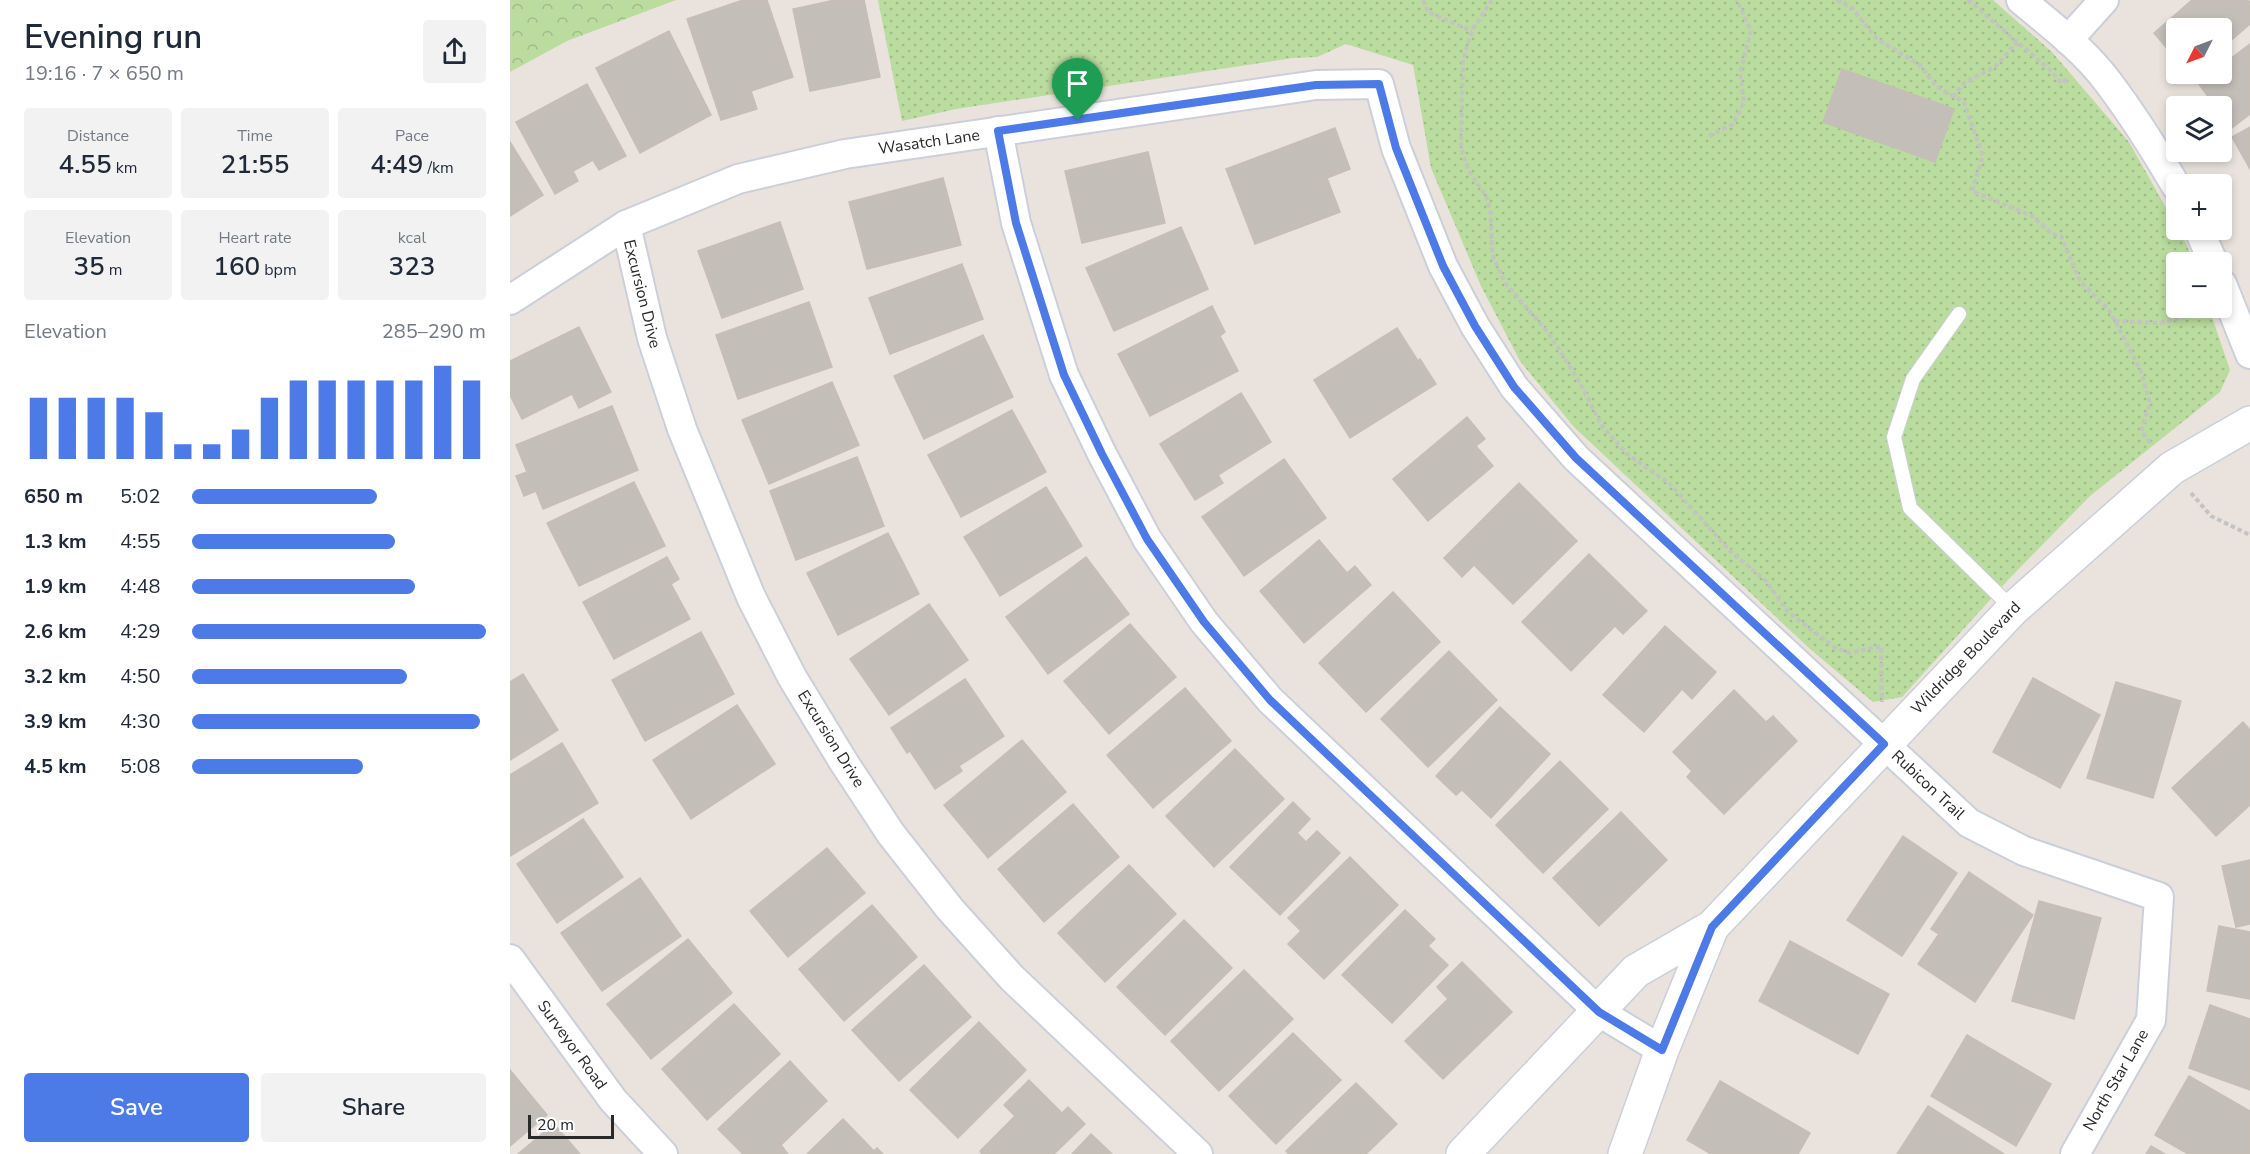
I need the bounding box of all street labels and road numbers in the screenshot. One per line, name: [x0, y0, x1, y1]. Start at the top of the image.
street label: Wasatch Lane: [877, 124, 981, 160]
street label: Excursion Drive: [618, 237, 666, 351]
street label: Wildridge Boulevard: [1906, 597, 2026, 719]
street label: Excursion Drive: [792, 686, 870, 792]
street label: Rubicon Trail: [1886, 745, 1970, 825]
street label: Surveyor Road: [532, 996, 612, 1094]
street label: North Star Lane: [2078, 1025, 2154, 1135]

